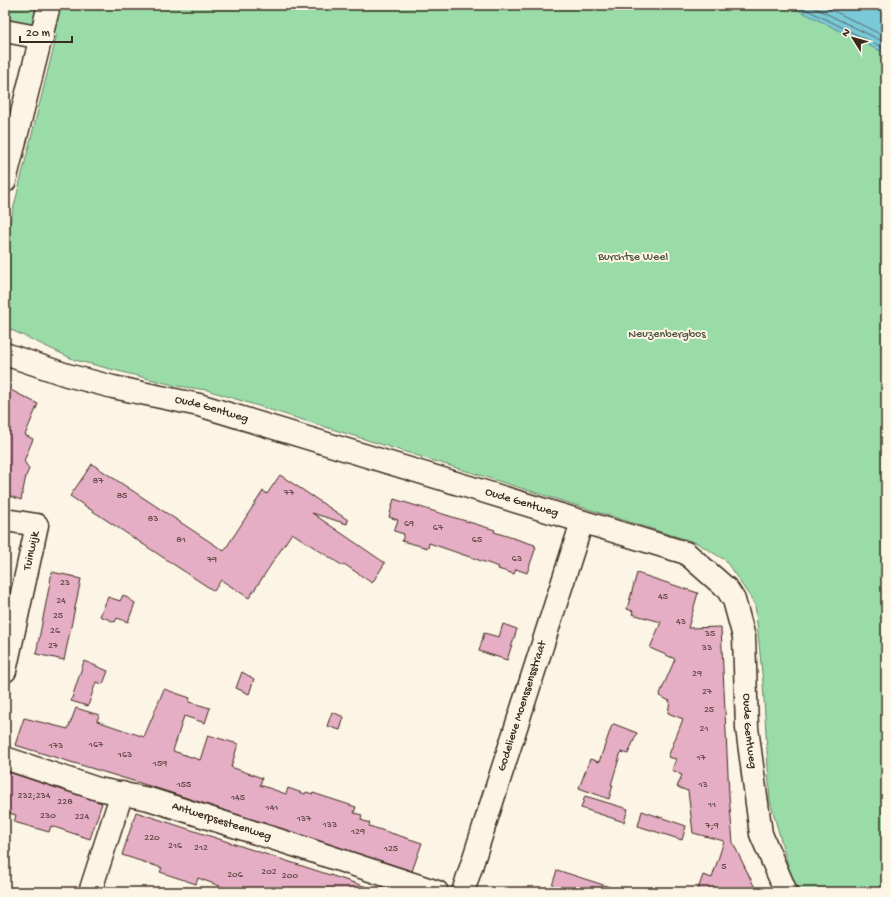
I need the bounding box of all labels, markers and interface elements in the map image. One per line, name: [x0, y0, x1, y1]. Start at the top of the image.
scale bar: [20, 18, 72, 44]
north arrow: [833, 18, 873, 58]
text: 20 m: [26, 27, 51, 41]
text: N: [840, 27, 854, 40]
park label: Burchtse Weel: [597, 251, 668, 265]
park label: Neuzenbergbos: [628, 328, 706, 342]
street label: Oude Gentweg: [173, 393, 250, 427]
house number: 87: [93, 475, 104, 487]
street label: Oude Gentweg: [483, 485, 560, 521]
house number: 77: [283, 487, 295, 499]
house number: 85: [117, 490, 127, 502]
house number: 83: [148, 513, 158, 525]
house number: 69: [404, 518, 414, 530]
house number: 67: [433, 522, 444, 534]
street label: Tuinwijk: [21, 529, 43, 573]
house number: 81: [176, 534, 186, 546]
house number: 65: [472, 534, 482, 546]
house number: 63: [512, 553, 522, 565]
house number: 79: [206, 554, 217, 566]
house number: 23: [60, 577, 70, 589]
house number: 45: [658, 591, 668, 603]
house number: 24: [56, 595, 66, 607]
house number: 25: [53, 610, 63, 622]
house number: 43: [676, 616, 686, 628]
house number: 26: [50, 625, 61, 637]
house number: 35: [704, 628, 715, 640]
street label: Godelieve Moenssensstraat: [495, 638, 551, 773]
house number: 27: [48, 640, 59, 652]
house number: 33: [701, 642, 712, 654]
house number: 29: [692, 668, 702, 680]
house number: 27: [702, 686, 713, 698]
street label: Oude Gentweg: [739, 693, 759, 770]
house number: 25: [704, 704, 714, 716]
house number: 21: [700, 723, 708, 735]
house number: 167: [88, 739, 104, 751]
house number: 173: [48, 740, 63, 752]
house number: 163: [117, 749, 132, 761]
house number: 17: [695, 752, 706, 764]
house number: 159: [152, 758, 167, 770]
house number: 155: [176, 779, 191, 791]
house number: 13: [697, 779, 708, 791]
house number: 232;234: [18, 790, 51, 802]
house number: 145: [230, 792, 245, 804]
house number: 228: [57, 796, 73, 808]
house number: 11: [707, 799, 716, 811]
street label: Antwerpsesteenweg: [170, 800, 273, 844]
house number: 141: [265, 802, 278, 814]
house number: 230: [40, 810, 56, 822]
house number: 224: [75, 811, 90, 823]
house number: 137: [296, 813, 312, 825]
house number: 133: [322, 819, 337, 831]
house number: 7;9: [704, 820, 719, 832]
house number: 129: [350, 826, 365, 838]
house number: 220: [144, 832, 160, 844]
house number: 216: [168, 840, 183, 852]
house number: 212: [194, 842, 208, 854]
house number: 125: [383, 843, 398, 855]
house number: 5: [721, 861, 727, 873]
house number: 202: [261, 866, 277, 878]
house number: 206: [227, 869, 244, 881]
house number: 200: [282, 870, 298, 882]

